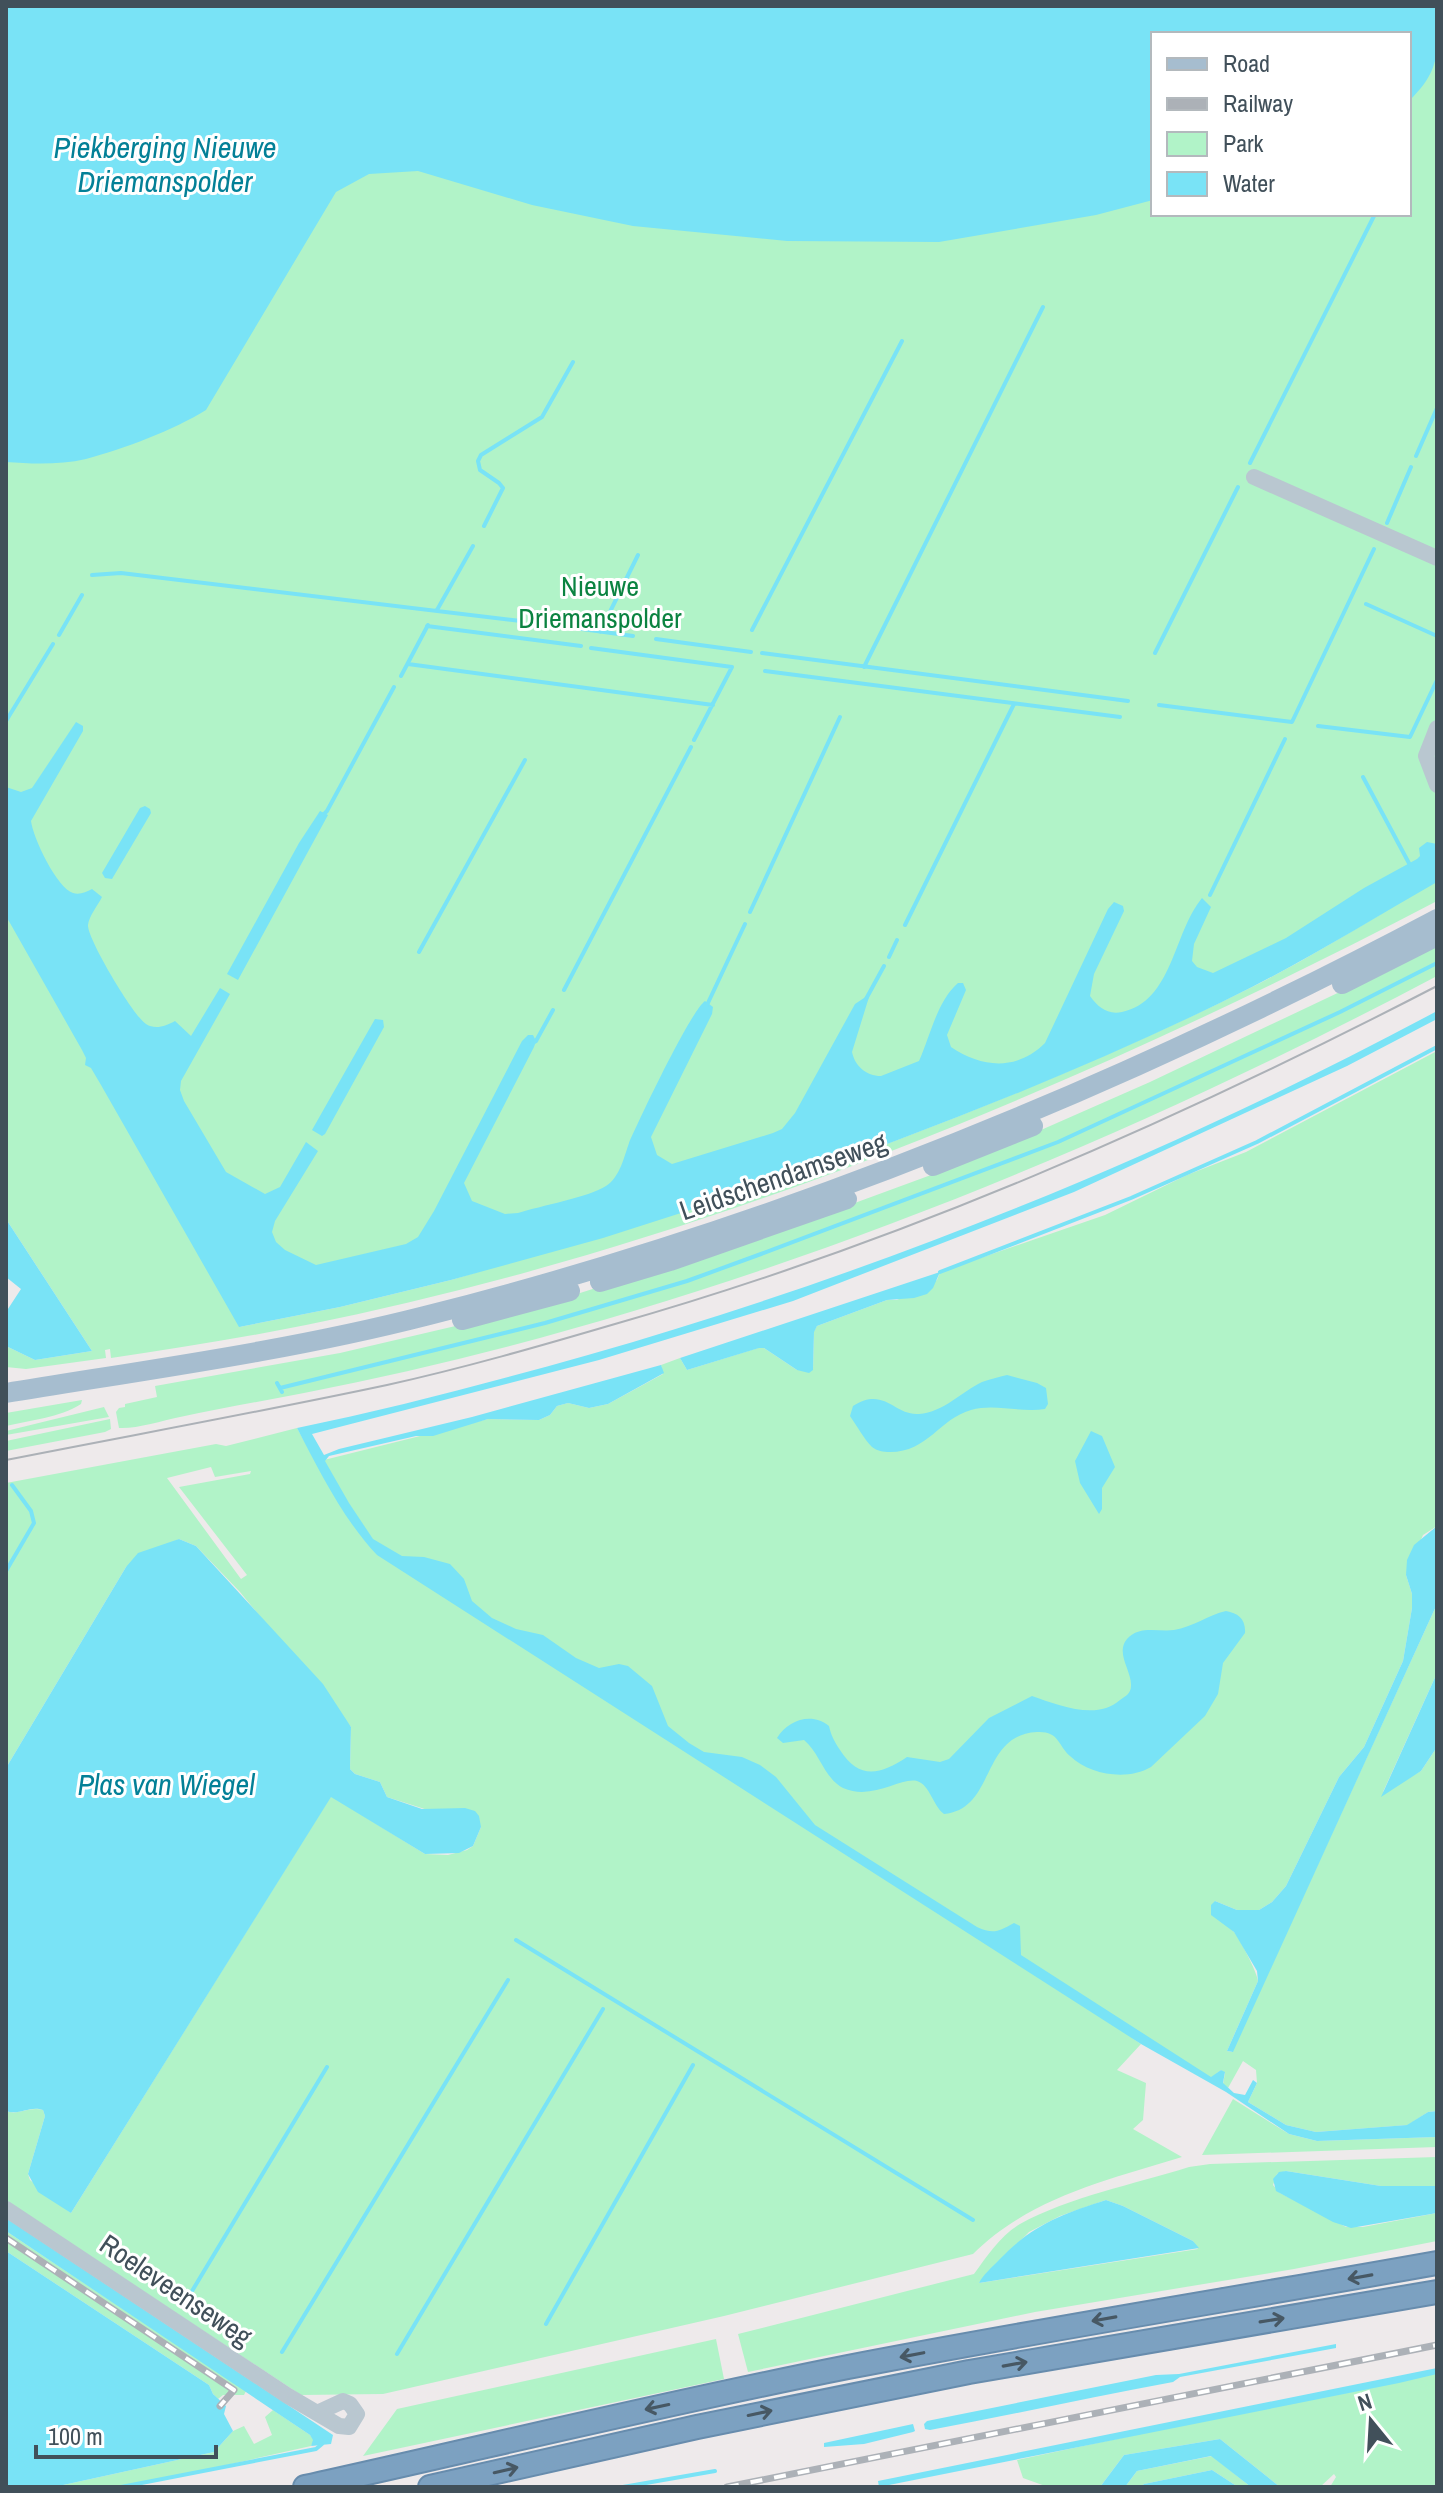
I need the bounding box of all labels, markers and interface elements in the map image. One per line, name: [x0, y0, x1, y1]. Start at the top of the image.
legend: [1151, 32, 1411, 216]
text: Road: [1223, 47, 1270, 79]
text: Railway: [1223, 87, 1293, 119]
water label: Piekberging Nieuwe Driemanspolder: [54, 127, 276, 201]
text: Park: [1223, 127, 1264, 159]
text: Water: [1223, 167, 1275, 199]
park label: Nieuwe Driemanspolder: [518, 567, 682, 637]
street label: Leidschendamseweg: [674, 1123, 892, 1229]
water label: Plas van Wiegel: [77, 1764, 255, 1804]
street label: Roeleveenseweg: [92, 2225, 260, 2355]
one-way arrow: [1348, 2270, 1373, 2285]
one-way arrow: [1091, 2312, 1117, 2327]
one-way arrow: [1259, 2312, 1284, 2327]
one-way arrow: [899, 2348, 925, 2363]
one-way arrow: [1002, 2355, 1028, 2370]
north arrow: [1331, 2381, 1411, 2461]
text: N: [1354, 2386, 1376, 2418]
one-way arrow: [644, 2400, 670, 2415]
one-way arrow: [747, 2405, 772, 2420]
scale bar: [36, 2409, 216, 2459]
text: 100 m: [48, 2420, 103, 2452]
one-way arrow: [493, 2461, 519, 2476]

